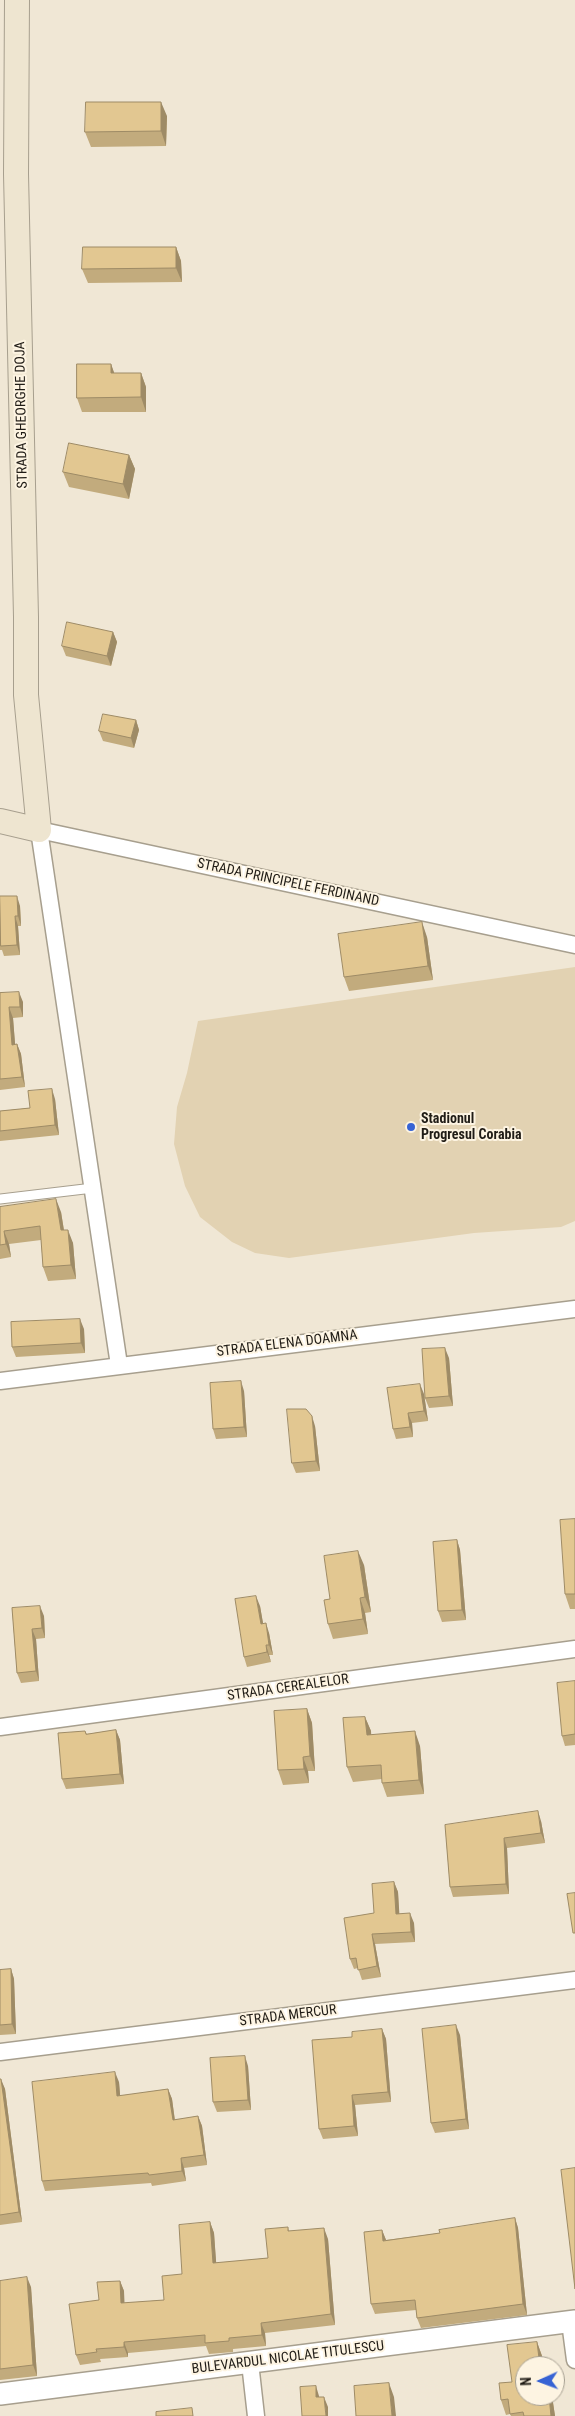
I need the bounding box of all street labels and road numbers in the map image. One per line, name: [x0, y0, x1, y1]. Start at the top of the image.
street label: STRADA GHEORGHE DOJA: [12, 341, 32, 489]
street label: STRADA PRINCIPELE FERDINAND: [195, 855, 381, 911]
street label: STRADA ELENA DOAMNA: [216, 1327, 358, 1361]
street label: STRADA CEREALELOR: [226, 1671, 350, 1705]
street label: STRADA MERCUR: [239, 2002, 337, 2030]
street label: BULEVARDUL NICOLAE TITULESCU: [191, 2338, 385, 2378]

